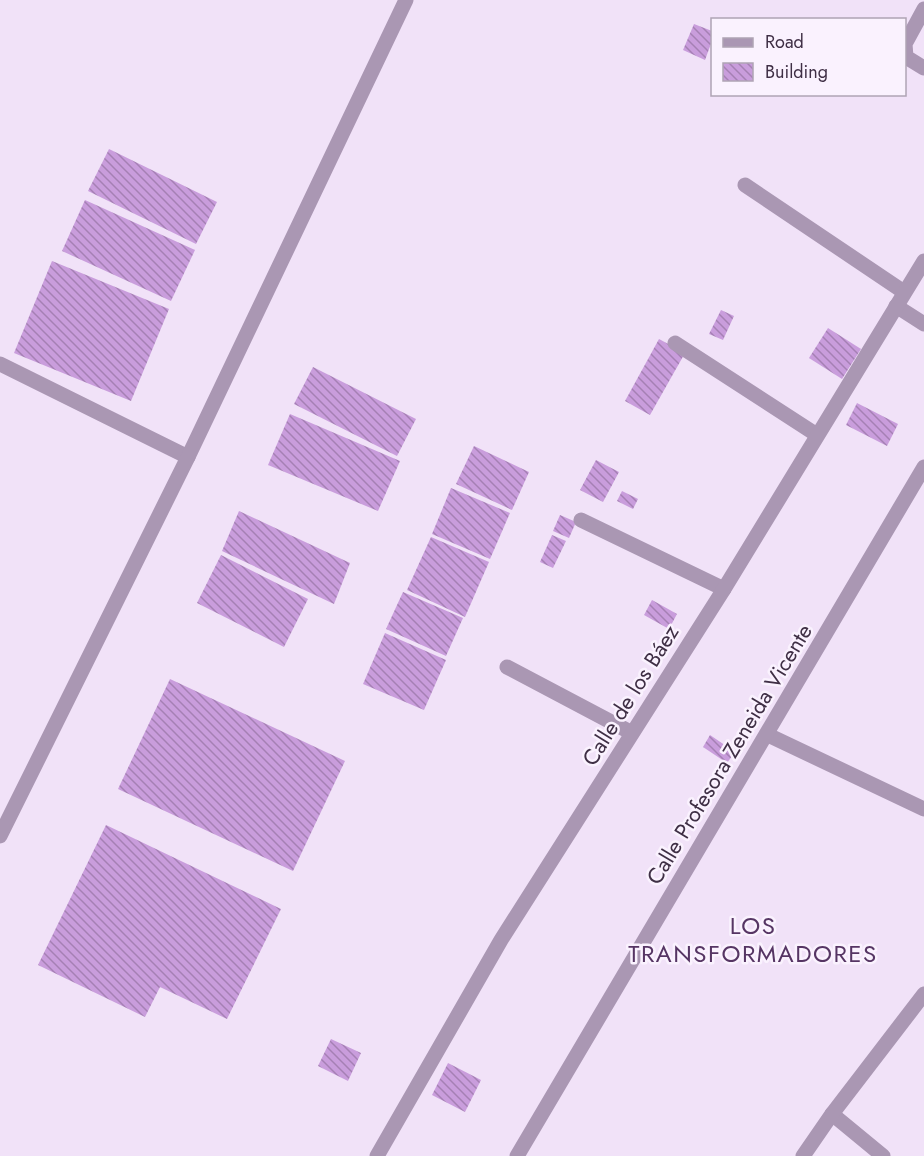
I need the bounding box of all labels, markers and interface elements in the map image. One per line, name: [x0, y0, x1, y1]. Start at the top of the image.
legend: [711, 18, 906, 96]
text: Road: [765, 29, 804, 55]
text: Building: [765, 59, 828, 85]
street label: Calle de los Báez: [574, 618, 686, 772]
street label: Calle Profesora Zeneida Vicente: [638, 618, 820, 890]
district label: LOS TRANSFORMADORES: [628, 908, 878, 971]

